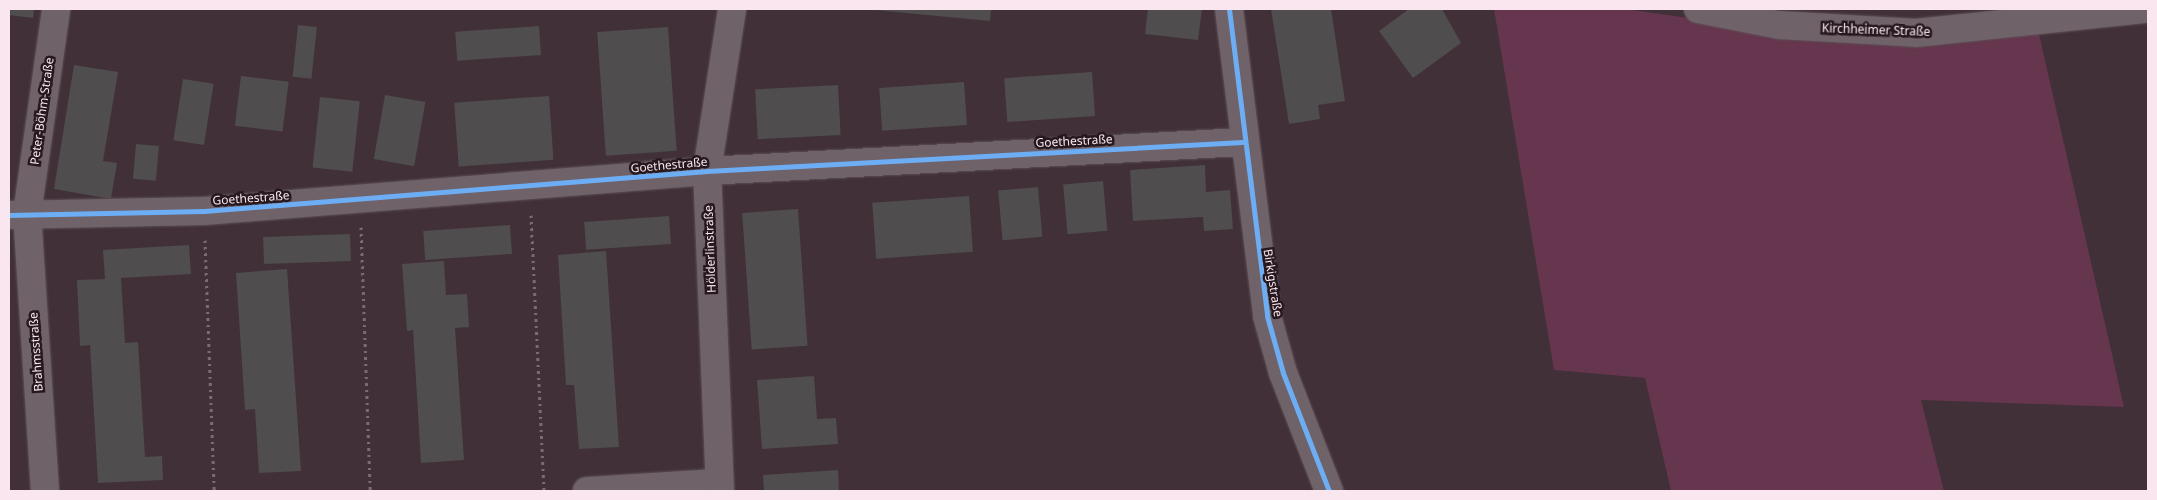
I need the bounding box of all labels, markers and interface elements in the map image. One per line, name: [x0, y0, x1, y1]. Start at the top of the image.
street label: Kirchheimer Straße: [1822, 21, 1930, 39]
street label: Peter-Böhm-Straße: [27, 56, 57, 166]
street label: Goethestraße: [1035, 132, 1113, 150]
street label: Goethestraße: [630, 154, 708, 176]
street label: Goethestraße: [212, 188, 290, 208]
street label: Hölderlinstraße: [701, 205, 719, 293]
street label: Birkigstraße: [1261, 248, 1285, 318]
street label: Brahmsstraße: [26, 312, 46, 392]

